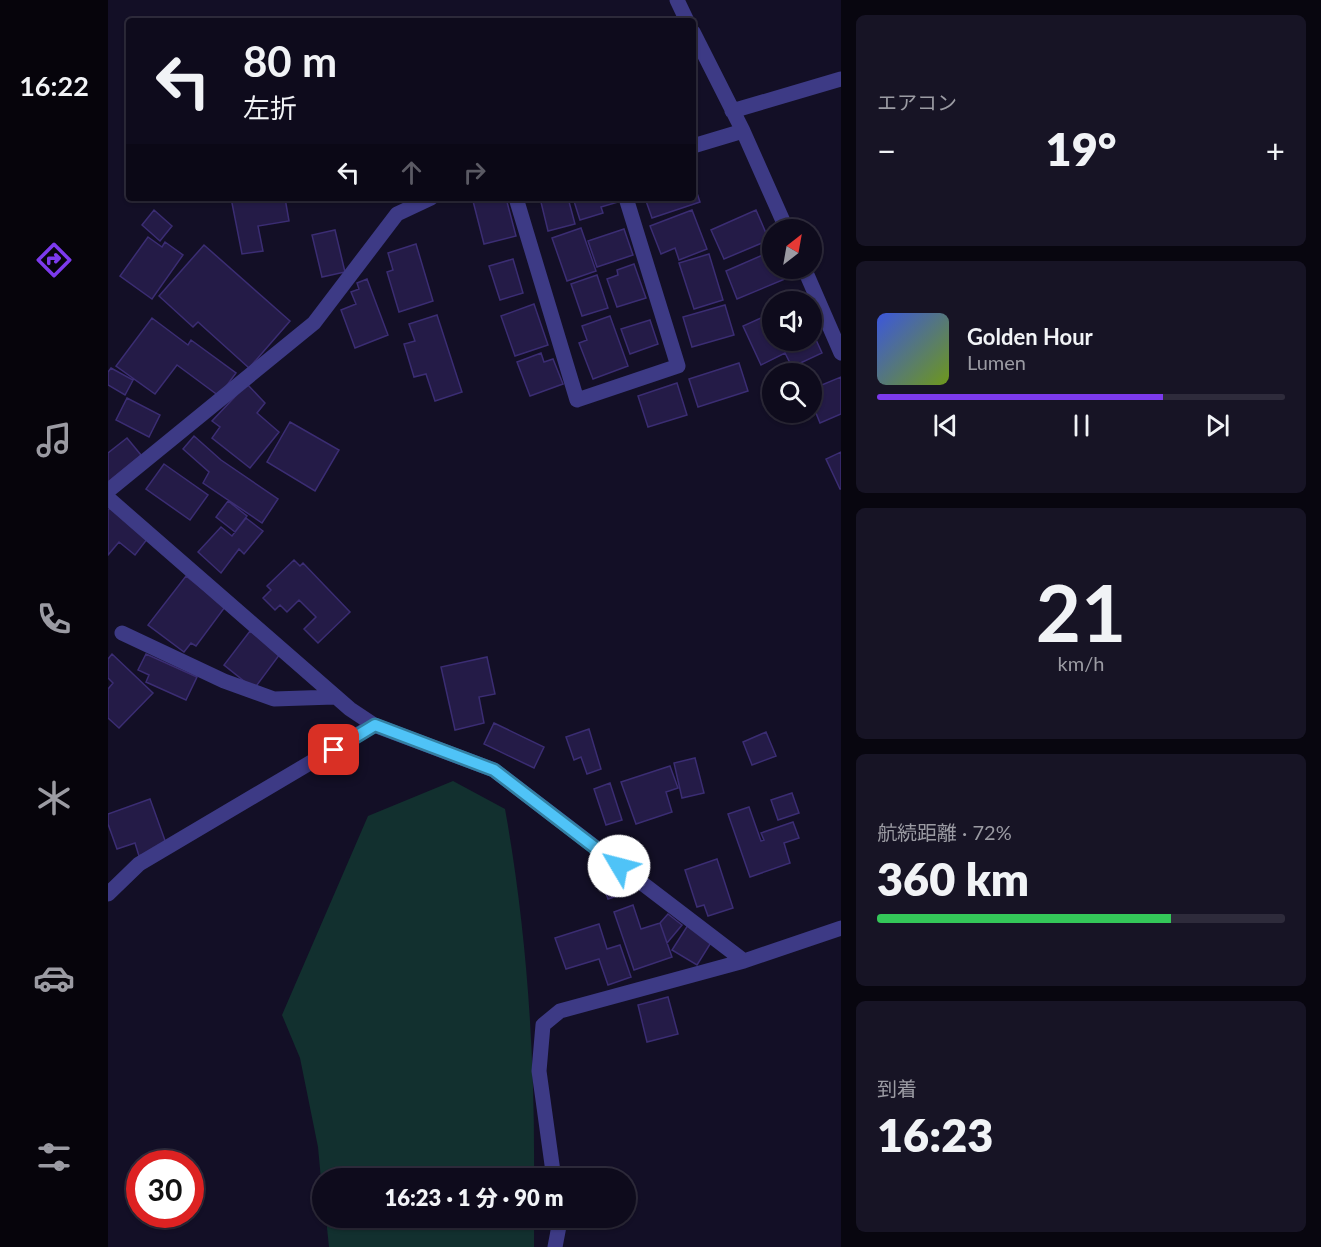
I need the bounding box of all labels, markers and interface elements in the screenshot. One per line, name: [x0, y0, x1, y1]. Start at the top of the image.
text: 80 m: [243, 36, 337, 86]
icon: left: [144, 42, 222, 120]
text: 16:22: [19, 69, 89, 102]
text: エアコン: [877, 90, 957, 114]
text: 左折: [243, 91, 297, 124]
text: 19°: [1046, 122, 1116, 176]
text: −: [877, 130, 896, 170]
text: +: [1266, 130, 1285, 170]
icon: left: [332, 156, 365, 189]
icon: ahead: [395, 156, 428, 189]
icon: right: [458, 156, 491, 189]
north arrow: [762, 219, 822, 279]
map controls: [762, 219, 822, 423]
icon: directions: [33, 239, 75, 281]
button: sound: [762, 291, 822, 351]
text: Golden Hour: [967, 323, 1093, 350]
text: Lumen: [967, 350, 1026, 374]
button: search: [762, 363, 822, 423]
icon: previous: [929, 409, 962, 442]
icon: pause: [1065, 409, 1098, 442]
icon: next: [1201, 409, 1234, 442]
icon: music: [33, 419, 75, 461]
text: 21: [1036, 565, 1126, 659]
icon: phone: [33, 598, 75, 640]
text: km/h: [1058, 651, 1104, 675]
pin: [308, 724, 359, 775]
icon: arrive: [317, 733, 350, 766]
icon: climate: [33, 777, 75, 819]
text: 航続距離 · 72%: [877, 820, 1012, 844]
position arrow: [587, 834, 651, 898]
text: 360 km: [877, 852, 1029, 906]
icon: car: [33, 957, 75, 999]
text: 到着: [877, 1076, 917, 1100]
text: 16:23: [877, 1108, 993, 1162]
icon: filters: [33, 1136, 75, 1178]
speed limit sign: 30: [126, 1150, 204, 1228]
text: 16:23 · 1 分 · 90 m: [384, 1184, 564, 1211]

